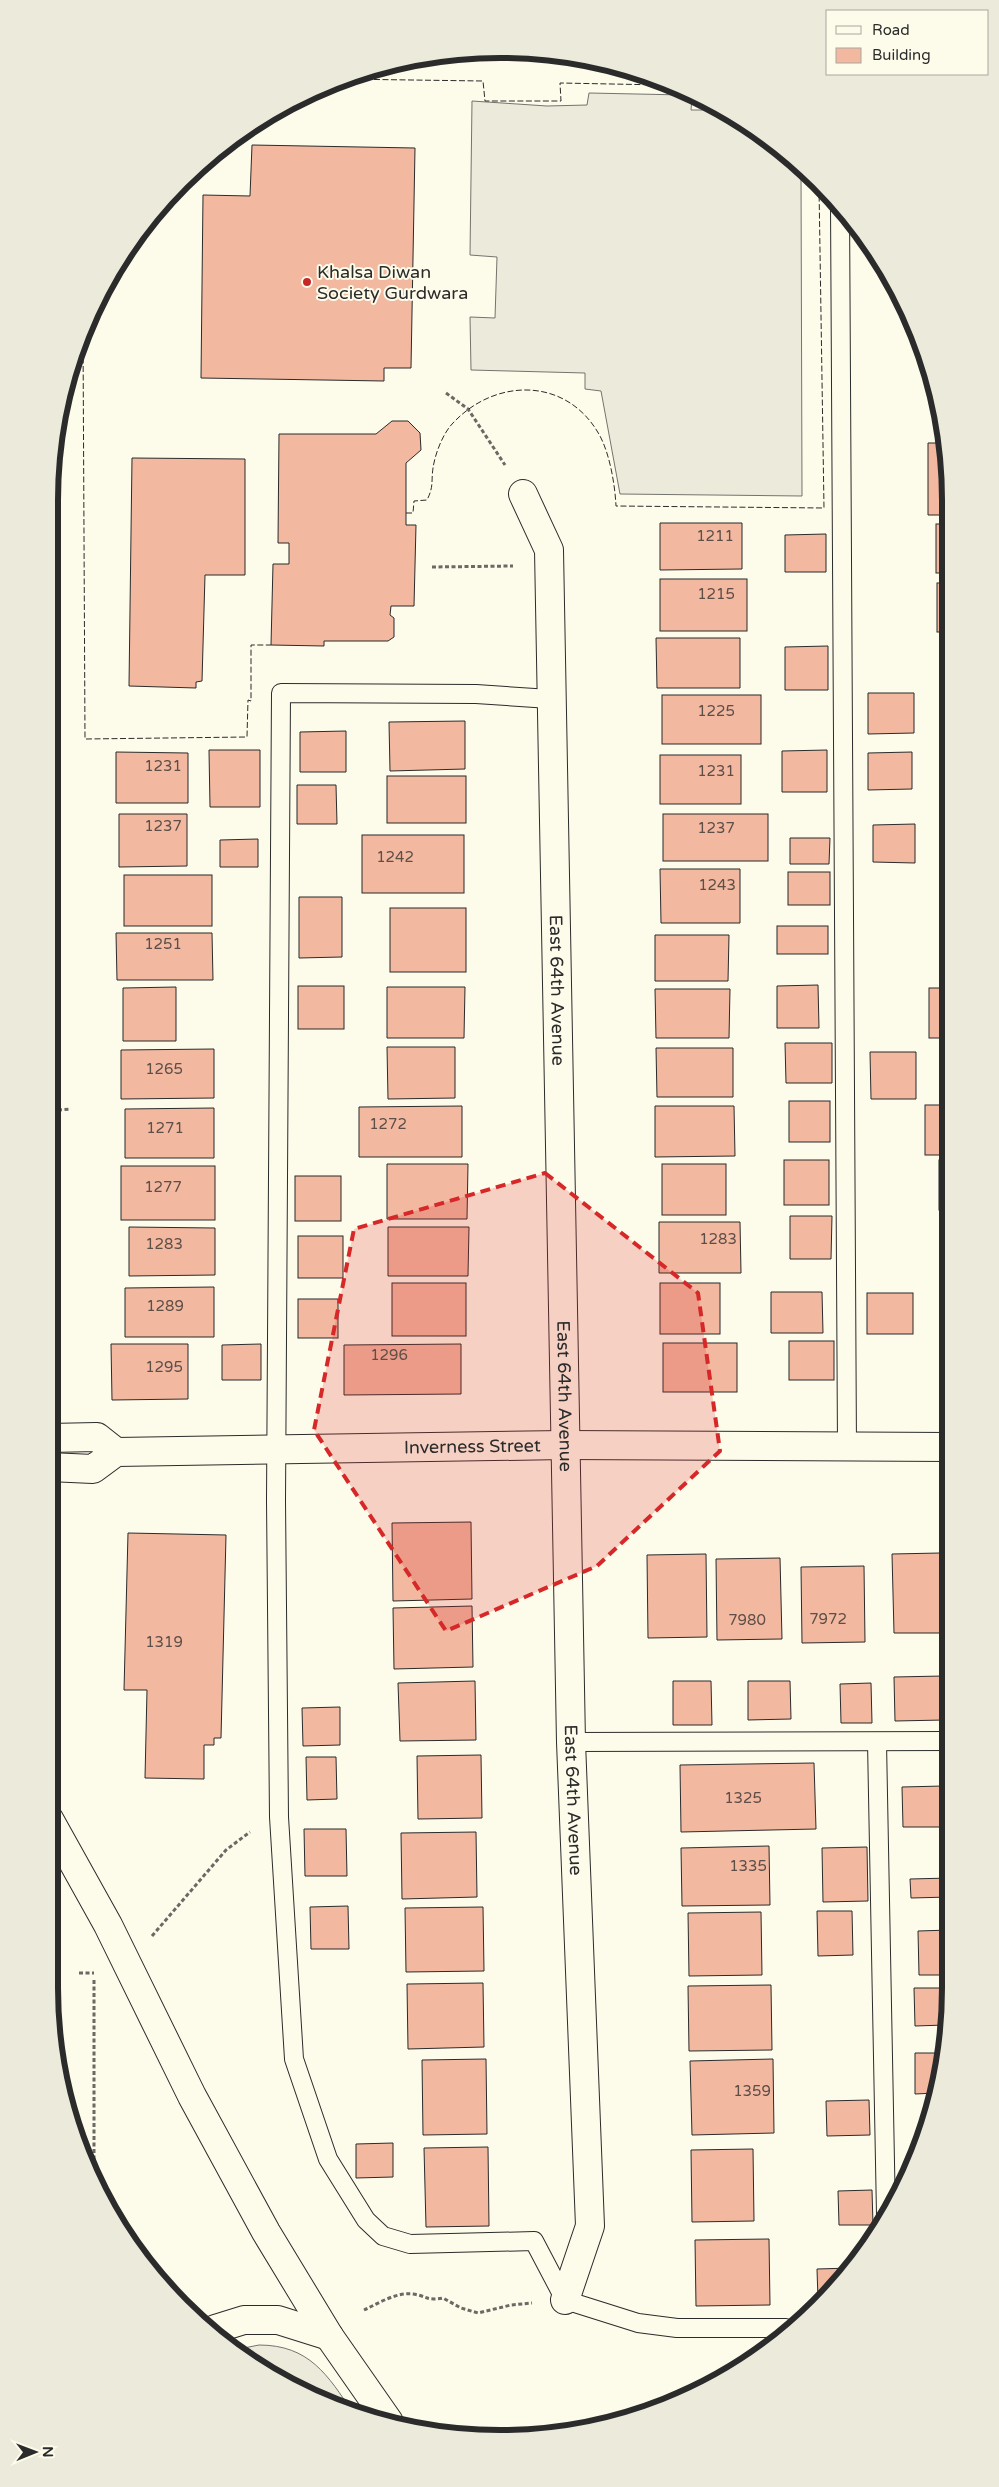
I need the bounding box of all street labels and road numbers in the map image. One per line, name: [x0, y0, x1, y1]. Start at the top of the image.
street label: East 64th Avenue: [545, 914, 570, 1066]
street label: East 64th Avenue: [552, 1320, 577, 1472]
street label: Inverness Street: [404, 1434, 541, 1459]
street label: East 64th Avenue: [560, 1724, 587, 1876]

